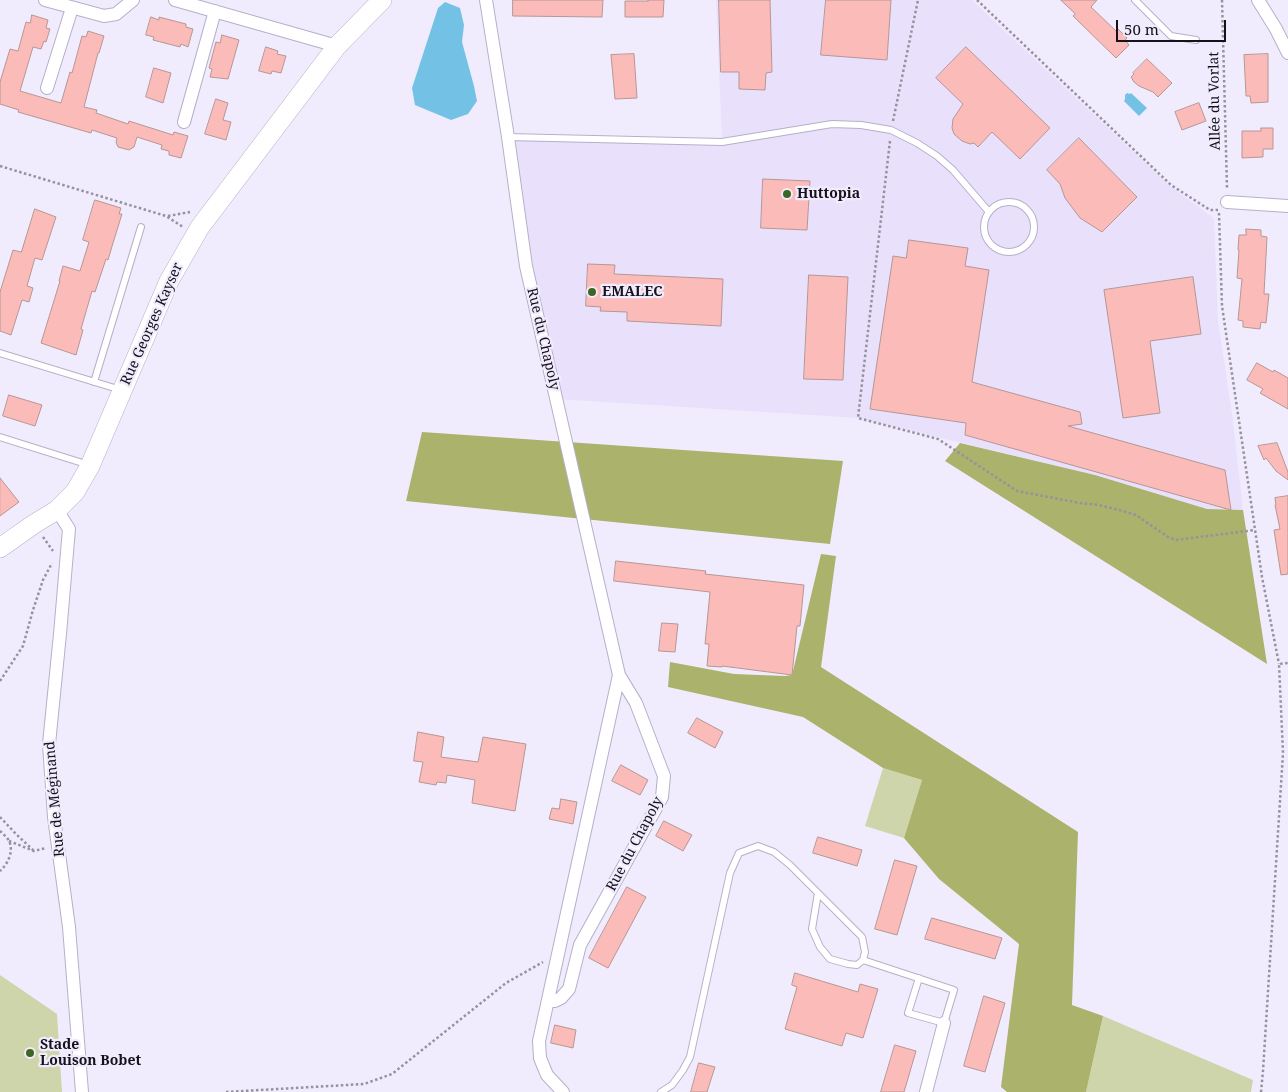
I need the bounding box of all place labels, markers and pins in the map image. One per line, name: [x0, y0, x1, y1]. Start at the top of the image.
place label: Huttopia: [797, 186, 860, 202]
marker: Huttopia: [781, 188, 793, 200]
place label: EMALEC: [602, 284, 663, 300]
marker: EMALEC: [586, 286, 598, 298]
place label: Stade Louison Bobet: [40, 1037, 141, 1070]
marker: Stade Louison Bobet: [24, 1047, 36, 1059]

